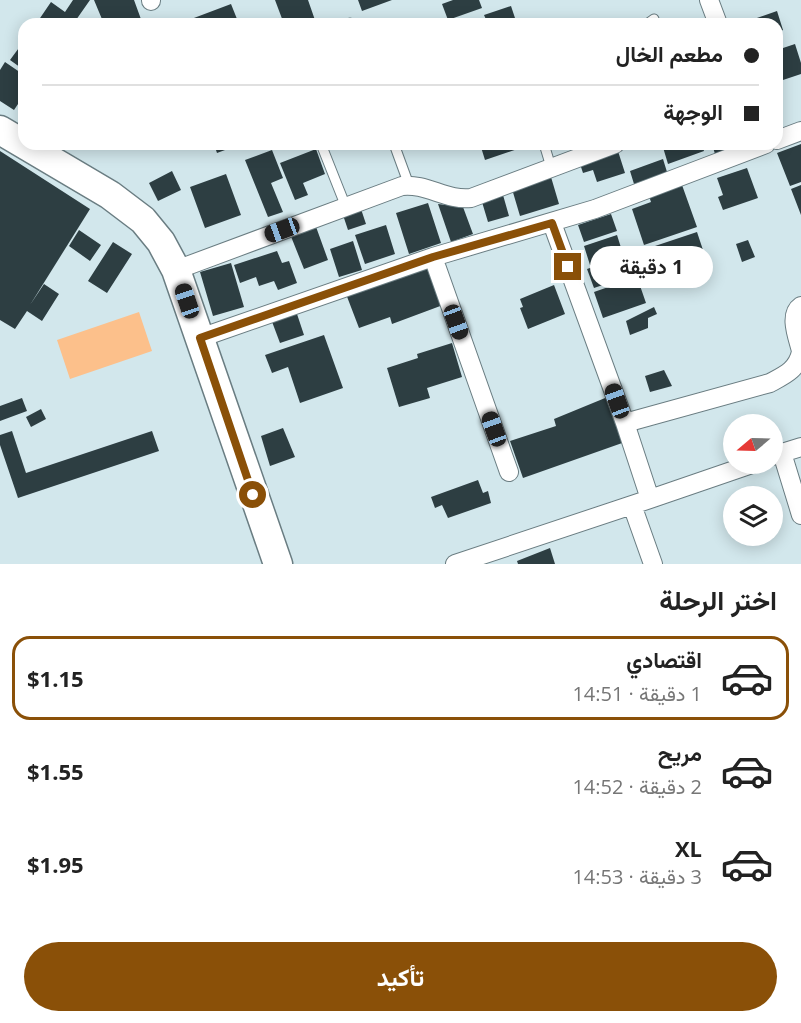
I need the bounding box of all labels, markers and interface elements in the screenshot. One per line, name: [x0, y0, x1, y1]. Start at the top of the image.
text: مطعم الخال: [616, 38, 723, 68]
text: الوجهة: [663, 96, 723, 126]
car: [262, 215, 302, 245]
callout: 1 دقيقة: [589, 246, 712, 288]
route end: [554, 253, 581, 280]
text: 1 دقيقة: [620, 253, 683, 280]
car: [173, 281, 201, 321]
car: [441, 302, 471, 342]
car: [602, 381, 632, 421]
car: [479, 409, 509, 449]
north arrow: [723, 414, 783, 474]
map controls: [723, 414, 783, 546]
route start: [239, 481, 266, 508]
button: layers: [723, 486, 783, 546]
text: اختر الرحلة: [659, 581, 777, 618]
text: اقتصادي: [626, 644, 702, 674]
icon: car: [720, 651, 774, 705]
text: $1.15: [27, 663, 84, 693]
text: 1 دقيقة · 14:51: [572, 680, 702, 707]
text: مريح: [658, 737, 702, 767]
icon: car: [720, 744, 774, 798]
text: $1.55: [27, 756, 84, 786]
text: 2 دقيقة · 14:52: [572, 773, 702, 800]
text: XL: [675, 833, 702, 863]
icon: car: [720, 837, 774, 891]
text: $1.95: [27, 849, 84, 879]
text: 3 دقيقة · 14:53: [572, 863, 702, 890]
button: تأكيد: [24, 942, 777, 1011]

